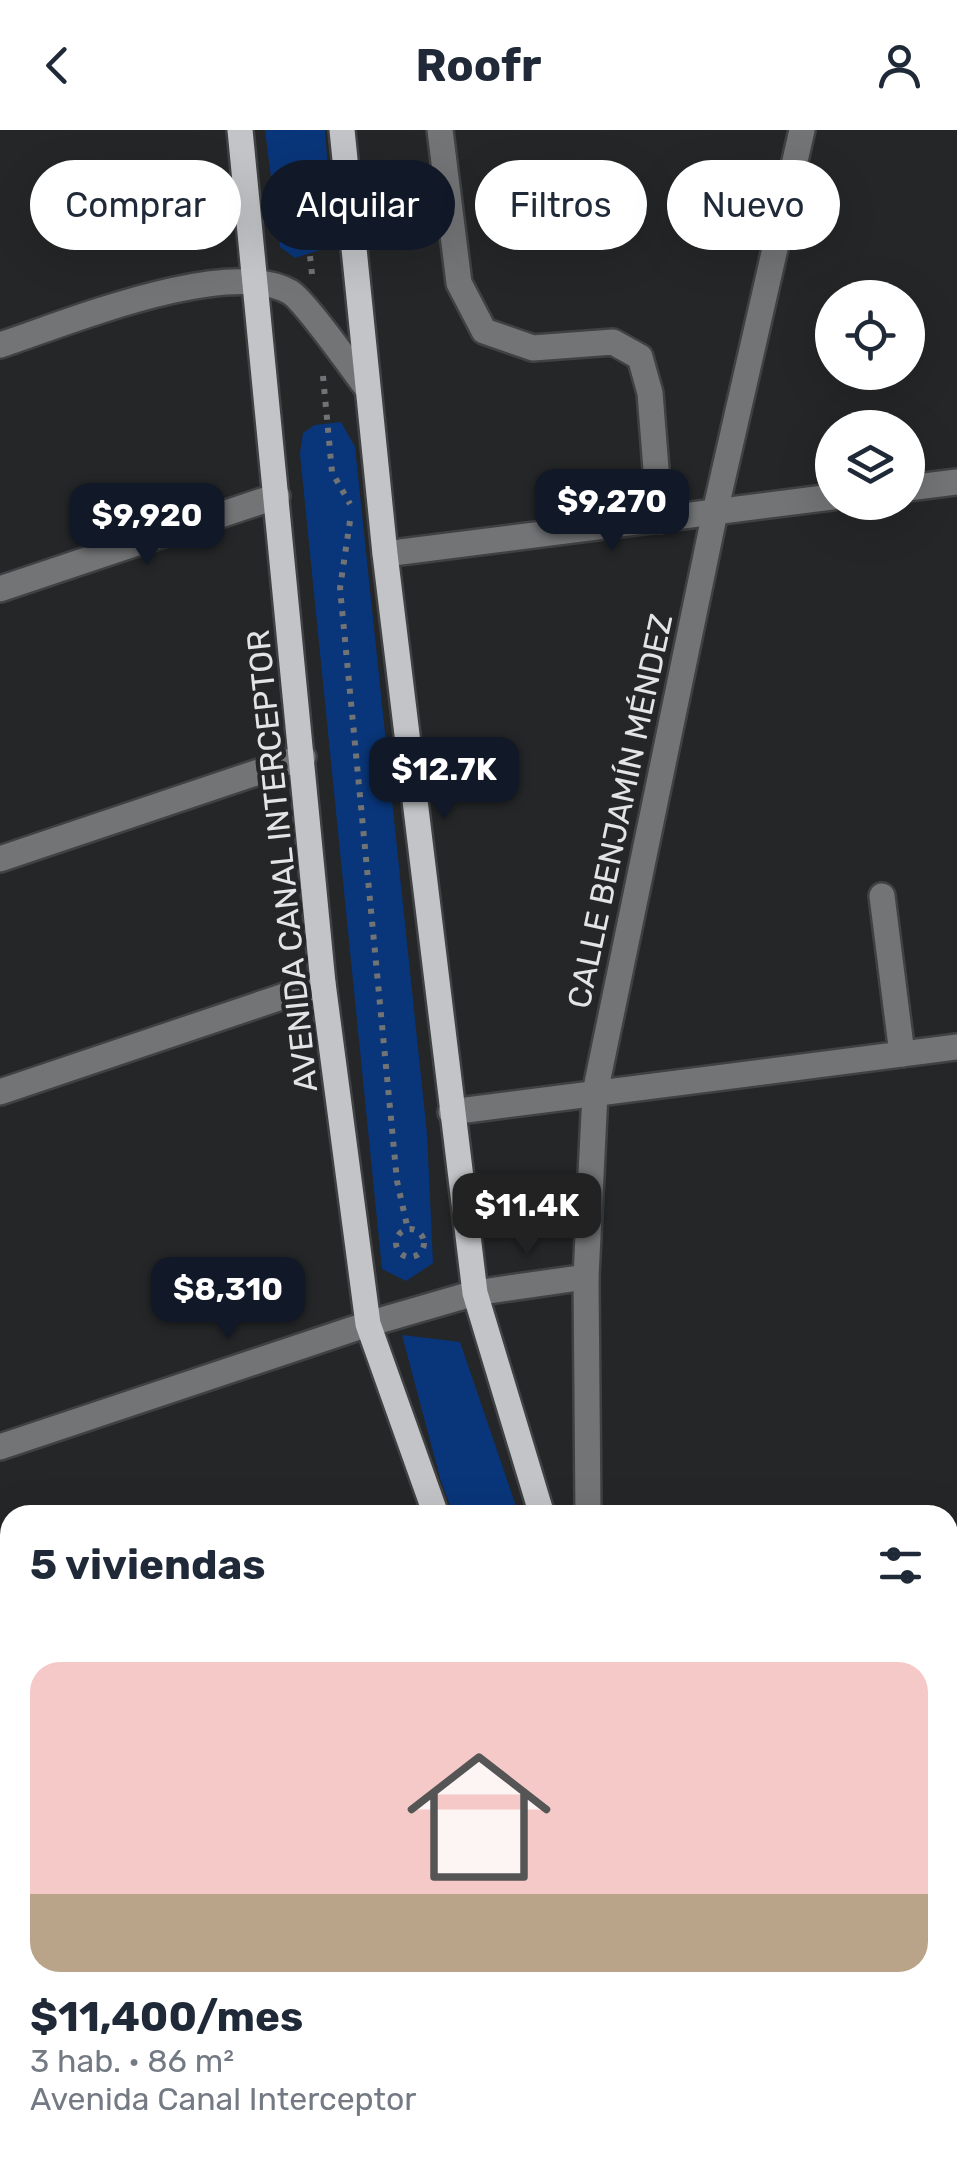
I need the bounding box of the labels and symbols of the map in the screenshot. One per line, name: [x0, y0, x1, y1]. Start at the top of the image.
pin: $9,270: [531, 469, 693, 554]
pin: $9,920: [66, 483, 228, 568]
street label: CALLE BENJAMÍN MÉNDEZ: [560, 610, 680, 1012]
street label: AVENIDA CANAL INTERCEPTOR: [239, 628, 325, 1094]
pin: $12.7K: [363, 737, 525, 822]
pin: $11.4K: [446, 1173, 608, 1258]
pin: $8,310: [147, 1257, 309, 1342]

